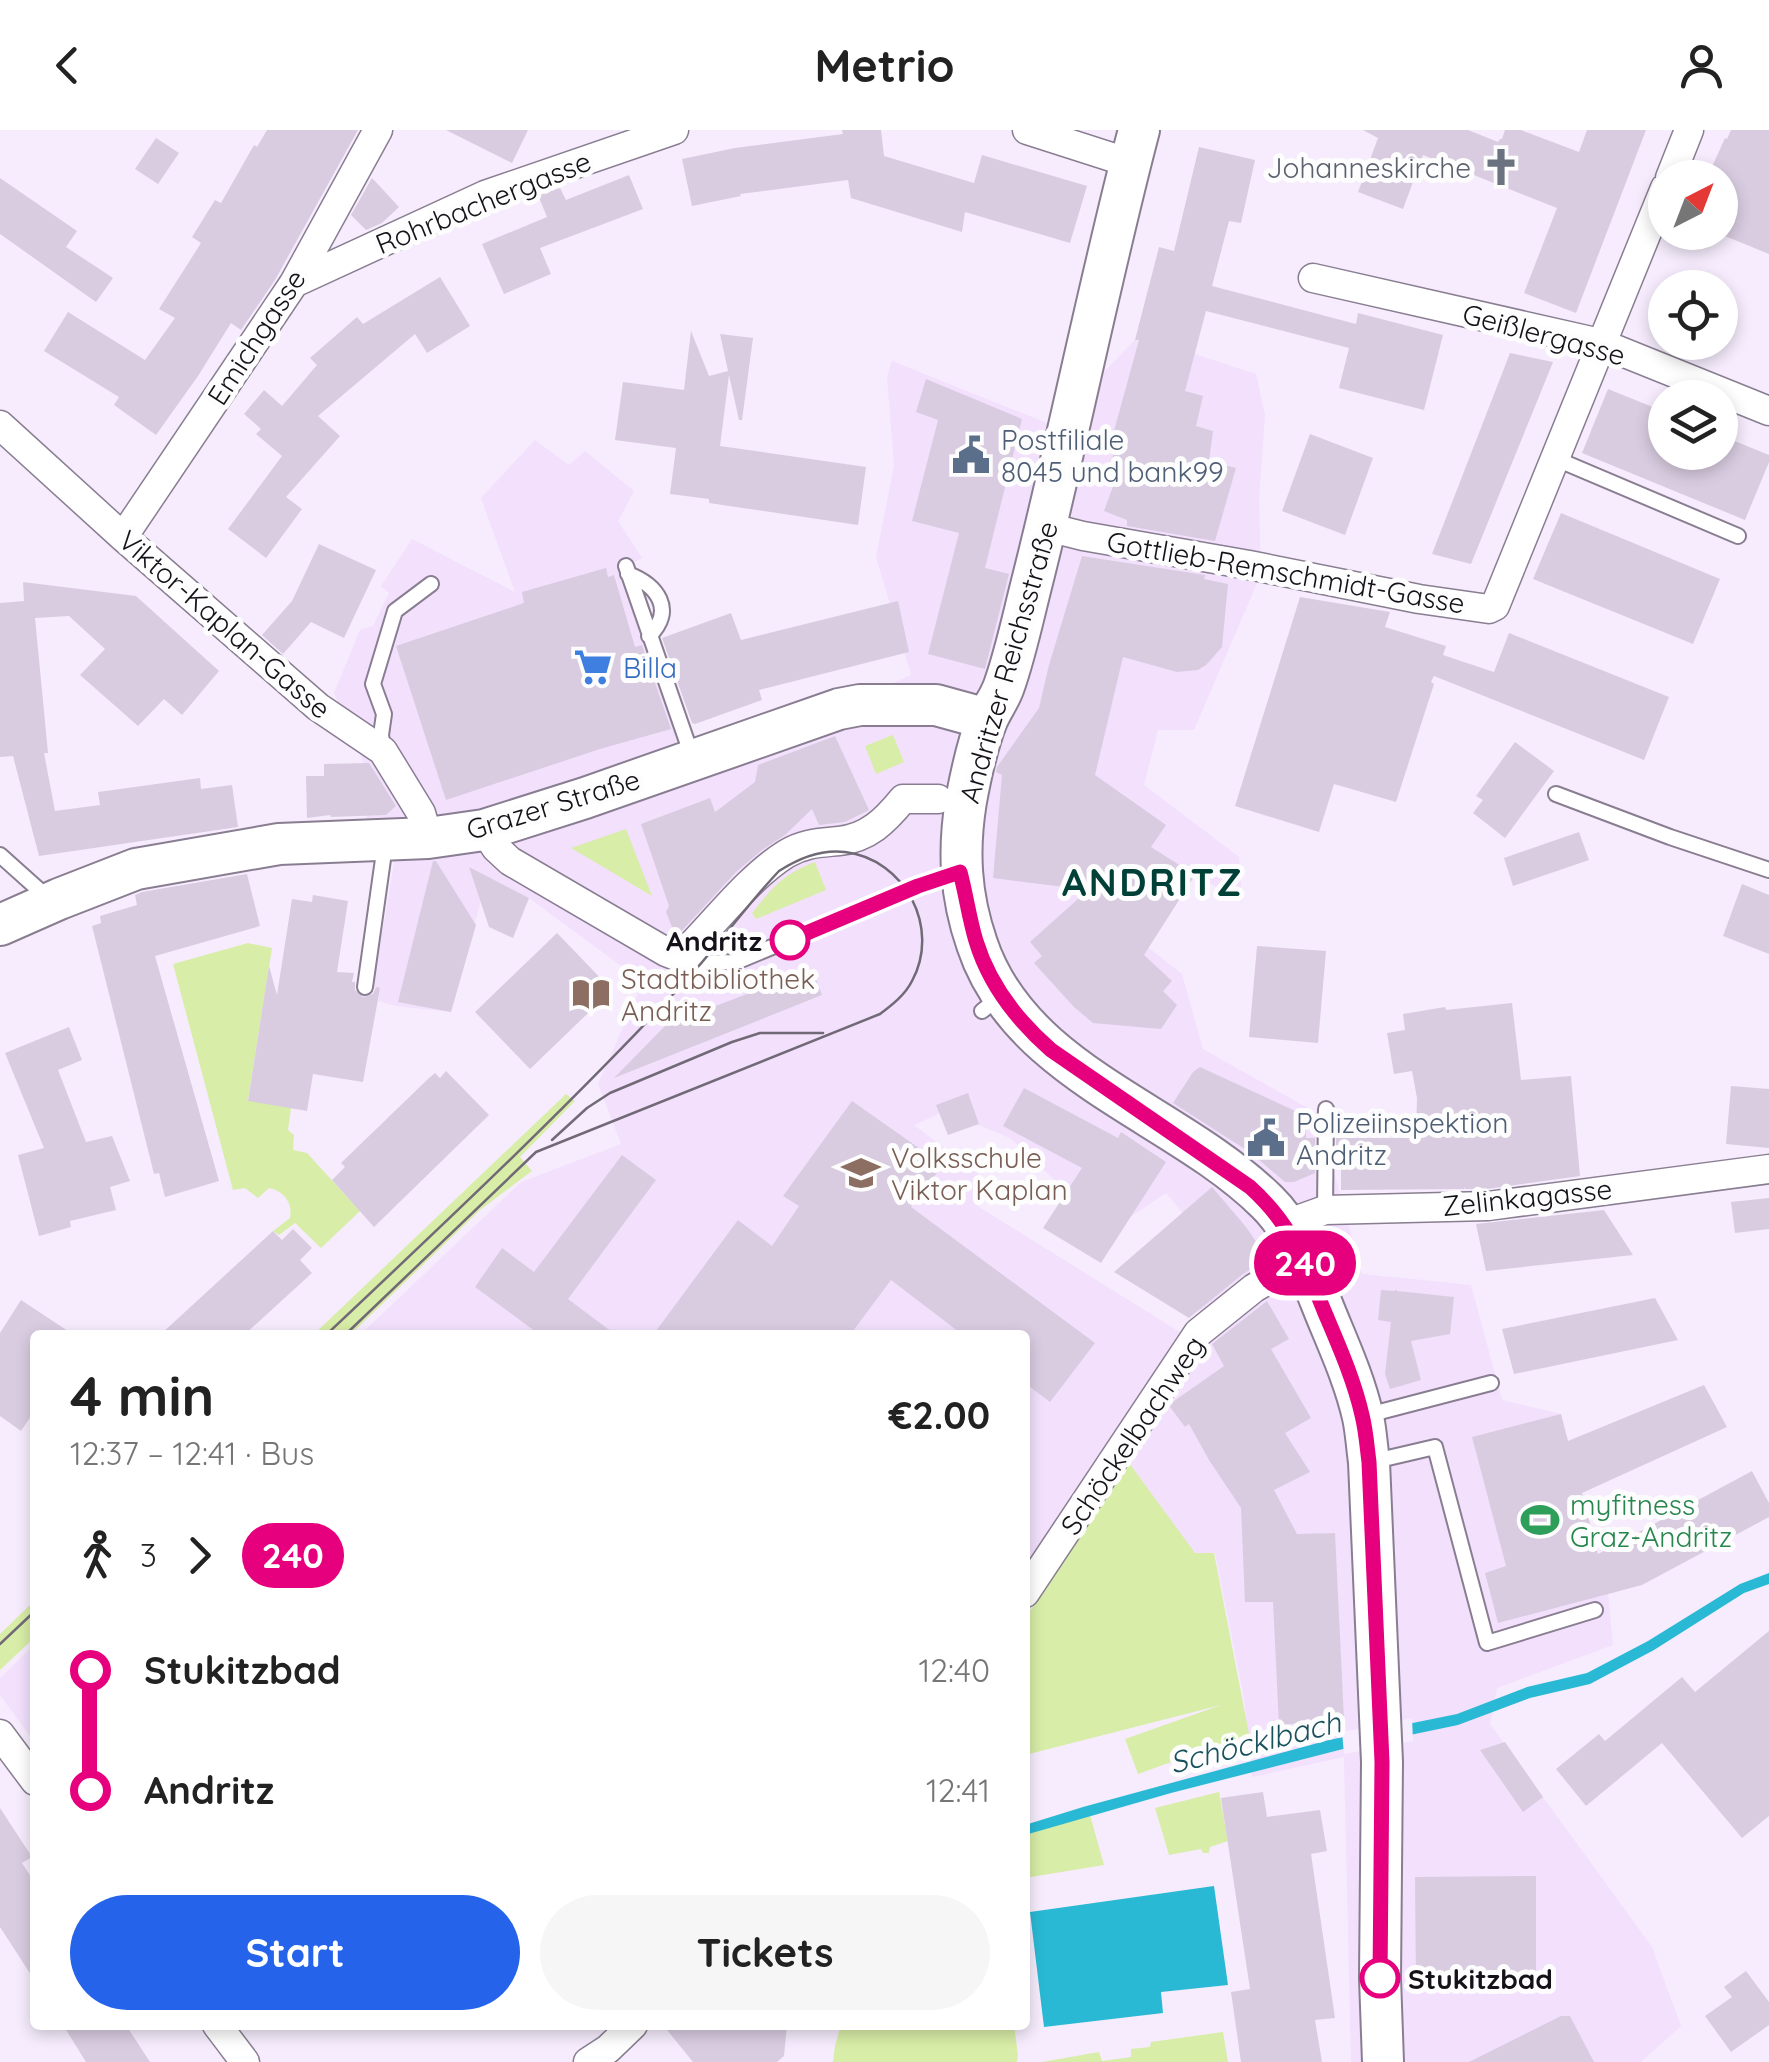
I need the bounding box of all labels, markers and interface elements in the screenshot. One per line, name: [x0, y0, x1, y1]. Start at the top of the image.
text: Metrio: [814, 37, 955, 93]
icon: back: [40, 38, 95, 93]
icon: person: [1674, 38, 1729, 93]
street label: Rohrbachergasse: [370, 143, 596, 261]
church icon: Johanneskirche: [1480, 146, 1522, 188]
place label: Johanneskirche: [1267, 150, 1471, 185]
north arrow: [1648, 160, 1738, 250]
map controls: [1648, 160, 1738, 470]
street label: Emichgasse: [199, 263, 313, 411]
button: locate: [1648, 270, 1738, 360]
street label: Geißlergasse: [1459, 295, 1629, 373]
button: layers: [1648, 380, 1738, 470]
place label: Postfiliale 8045 und bank99: [1001, 422, 1224, 489]
public building icon: Postfiliale 8045 und bank99: [950, 434, 992, 476]
street label: Andritzer Reichsstraße: [951, 517, 1065, 807]
street label: Viktor-Kaplan-Gasse: [112, 522, 338, 726]
street label: Gottlieb-Remschmidt-Gasse: [1104, 523, 1468, 621]
supermarket icon: Billa: [572, 646, 614, 688]
place label: Billa: [623, 650, 677, 685]
street label: Grazer Straße: [462, 761, 644, 847]
district label: ANDRITZ: [1062, 858, 1244, 906]
marker: Andritz: [771, 921, 809, 959]
place label: Andritz: [666, 923, 762, 958]
place label: Stadtbibliothek Andritz: [621, 961, 815, 1028]
library icon: Stadtbibliothek Andritz: [570, 973, 612, 1015]
place label: Polizeiinspektion Andritz: [1296, 1105, 1508, 1172]
public building icon: Polizeiinspektion Andritz: [1245, 1117, 1287, 1159]
place label: Volksschule Viktor Kaplan: [891, 1140, 1068, 1207]
school or university icon: Volksschule Viktor Kaplan: [840, 1152, 882, 1194]
street label: Zelinkagasse: [1440, 1171, 1614, 1223]
line badge: 240: [1248, 1230, 1362, 1296]
text: 240: [1274, 1241, 1336, 1285]
street label: Schöckelbachweg: [1052, 1329, 1212, 1541]
text: 4 min: [70, 1361, 214, 1430]
text: €2.00: [888, 1391, 990, 1439]
text: 12:37 – 12:41 · Bus: [70, 1433, 314, 1473]
place label: myfitness Graz-Andritz: [1570, 1487, 1732, 1554]
sports icon: myfitness Graz-Andritz: [1519, 1499, 1561, 1541]
icon: walk: [70, 1528, 125, 1583]
icon: forward: [172, 1528, 227, 1583]
text: 240: [262, 1533, 324, 1577]
text: 3: [140, 1535, 157, 1575]
text: Stukitzbad: [144, 1646, 341, 1694]
text: 12:40: [919, 1650, 990, 1690]
water label: Schöcklbach: [1166, 1702, 1345, 1782]
text: Andritz: [144, 1766, 274, 1814]
text: 12:41: [926, 1770, 990, 1810]
button: Start: [70, 1895, 520, 2010]
button: Tickets: [540, 1895, 990, 2010]
marker: Stukitzbad: [1361, 1959, 1399, 1997]
place label: Stukitzbad: [1408, 1961, 1553, 1996]

